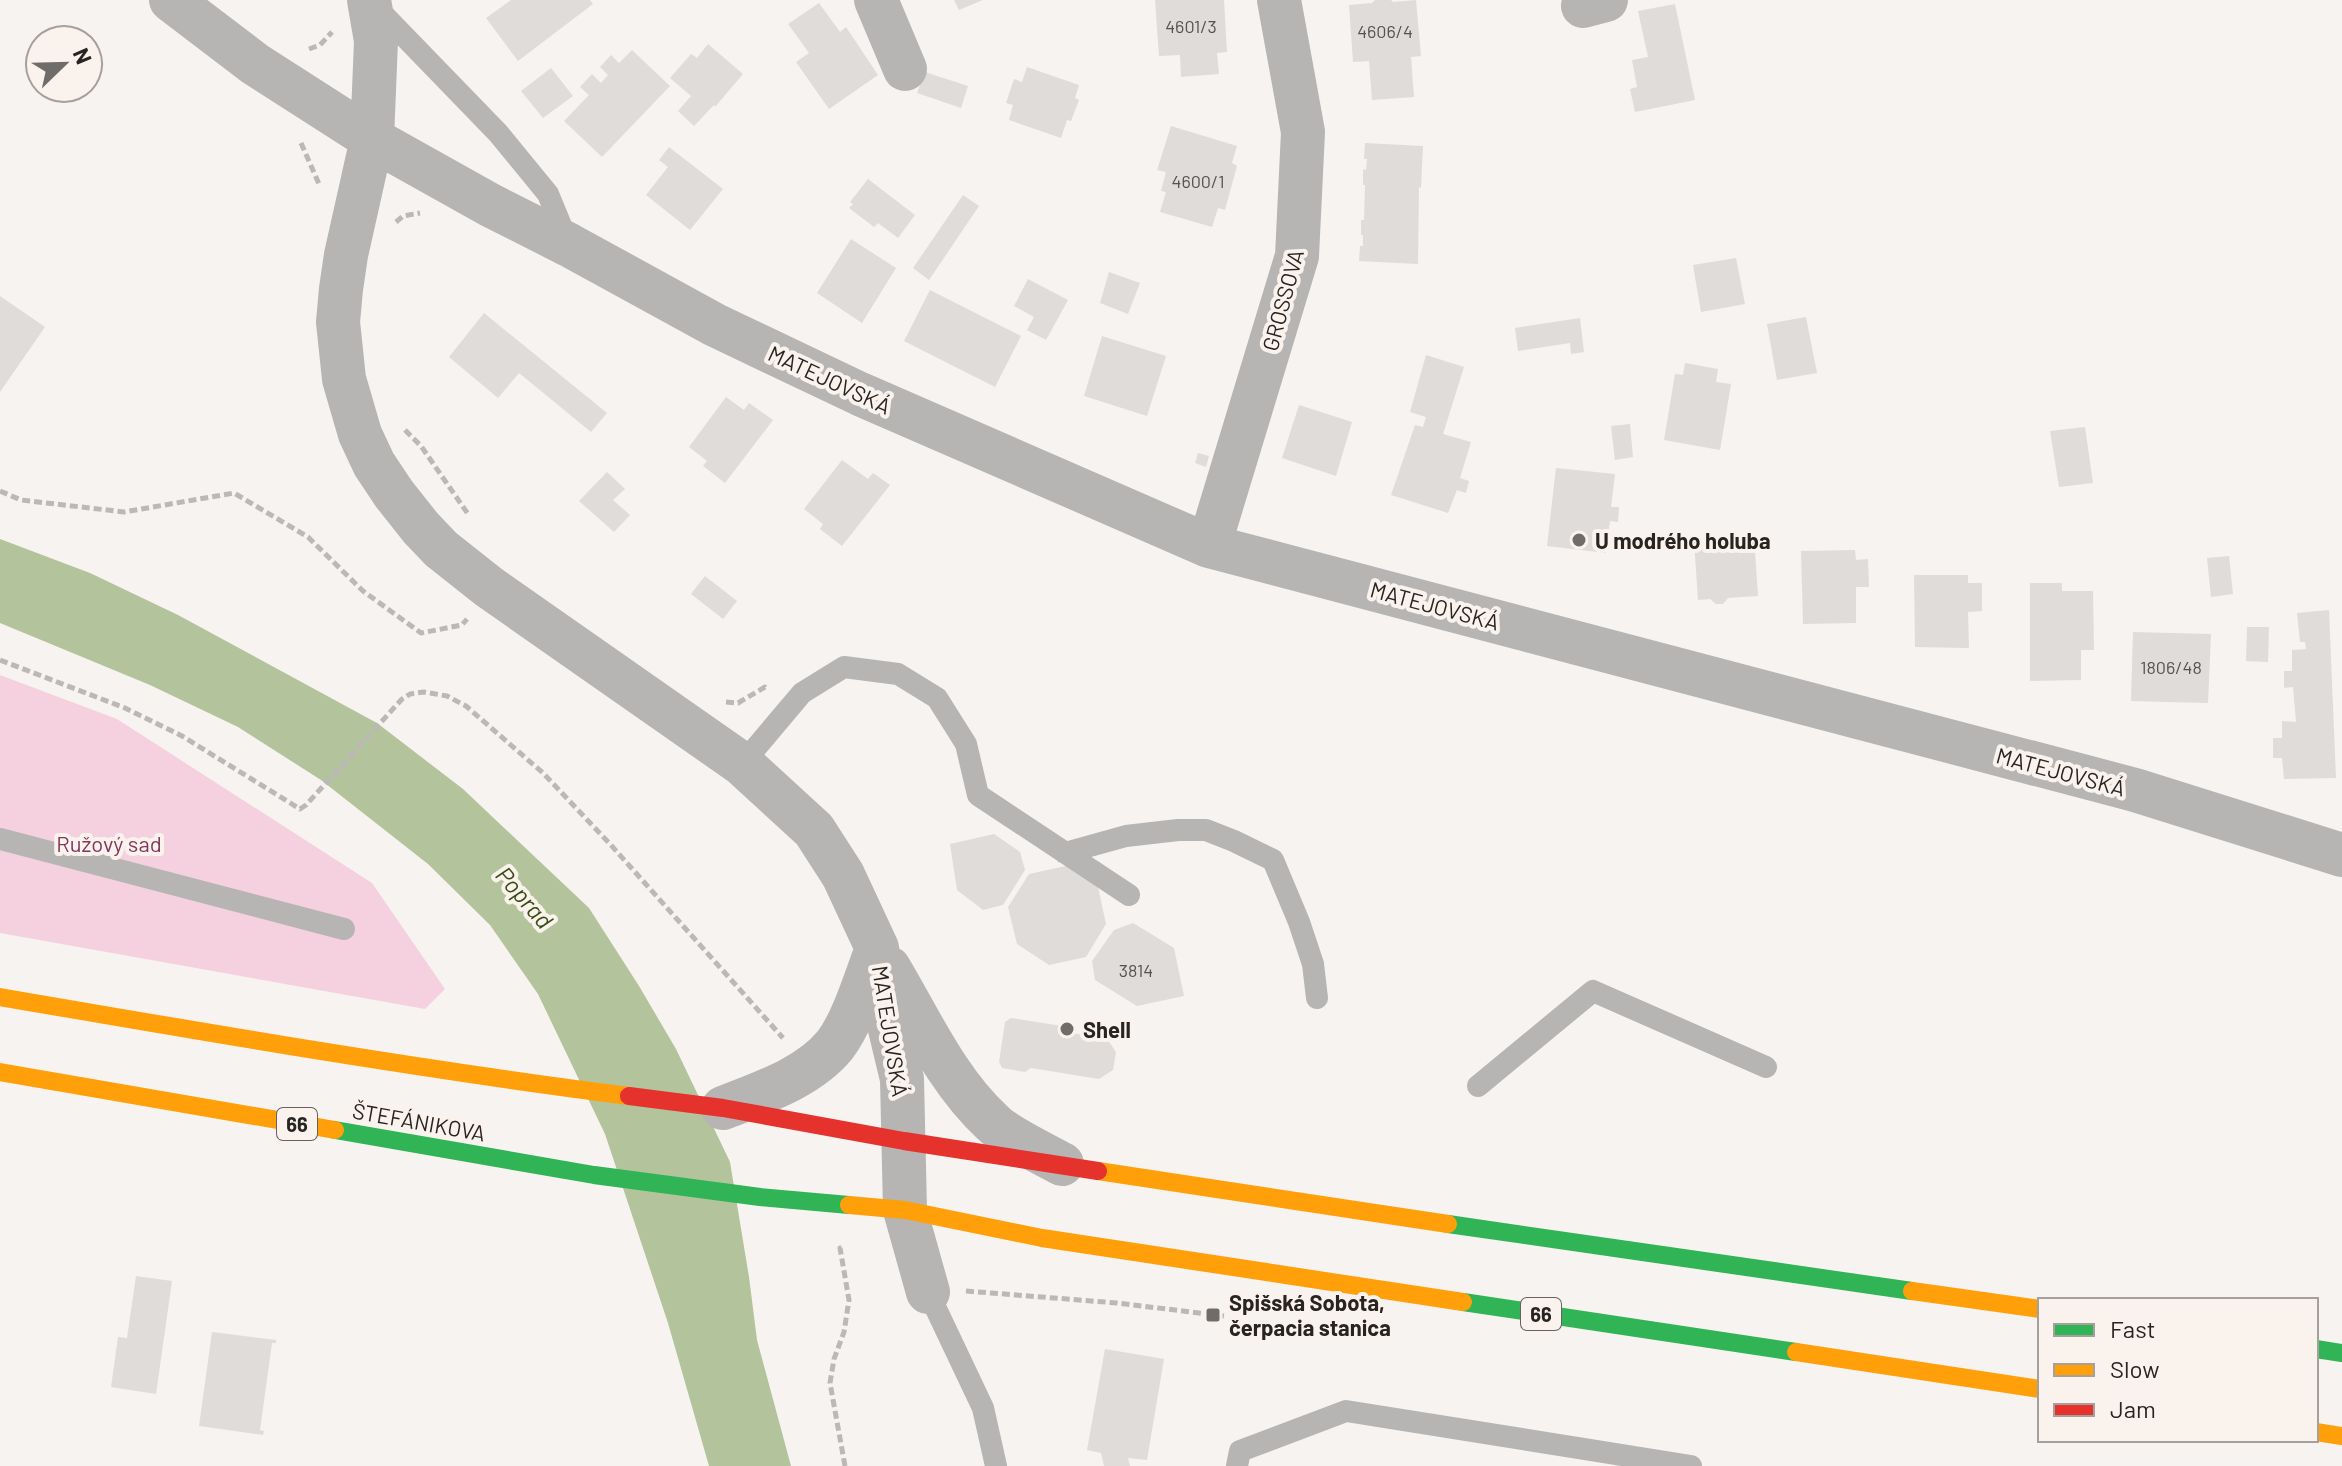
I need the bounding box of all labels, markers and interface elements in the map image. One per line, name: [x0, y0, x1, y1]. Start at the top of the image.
house number: 4601/3: [1165, 15, 1217, 37]
house number: 4606/4: [1357, 20, 1413, 42]
north arrow: [24, 24, 104, 104]
text: N: [69, 44, 98, 68]
house number: 4600/1: [1171, 170, 1225, 192]
street label: GROSSOVA: [1256, 246, 1308, 354]
street label: MATEJOVSKÁ: [765, 339, 895, 419]
place label: U modrého holuba: [1595, 527, 1771, 553]
marker: U modrého holuba: [1570, 531, 1588, 549]
street label: MATEJOVSKÁ: [1368, 575, 1502, 635]
house number: 1806/48: [2140, 656, 2202, 678]
street label: MATEJOVSKÁ: [1994, 741, 2128, 801]
park label: Ružový sad: [56, 830, 162, 856]
water label: Poprad: [490, 860, 560, 934]
house number: 3814: [1119, 959, 1153, 981]
street label: MATEJOVSKÁ: [868, 964, 914, 1098]
place label: Shell: [1083, 1016, 1131, 1042]
marker: Shell: [1058, 1020, 1076, 1038]
street label: ŠTEFÁNIKOVA: [351, 1097, 487, 1145]
road number: 66: [277, 1108, 317, 1140]
place label: Spišská Sobota, čerpacia stanica: [1229, 1289, 1391, 1340]
road number: 66: [1521, 1298, 1561, 1330]
legend: [2038, 1298, 2318, 1442]
marker: Spišská Sobota, čerpacia stanica: [1204, 1306, 1222, 1324]
text: Fast: [2110, 1314, 2155, 1343]
text: Slow: [2110, 1354, 2159, 1383]
text: Jam: [2110, 1394, 2156, 1423]

